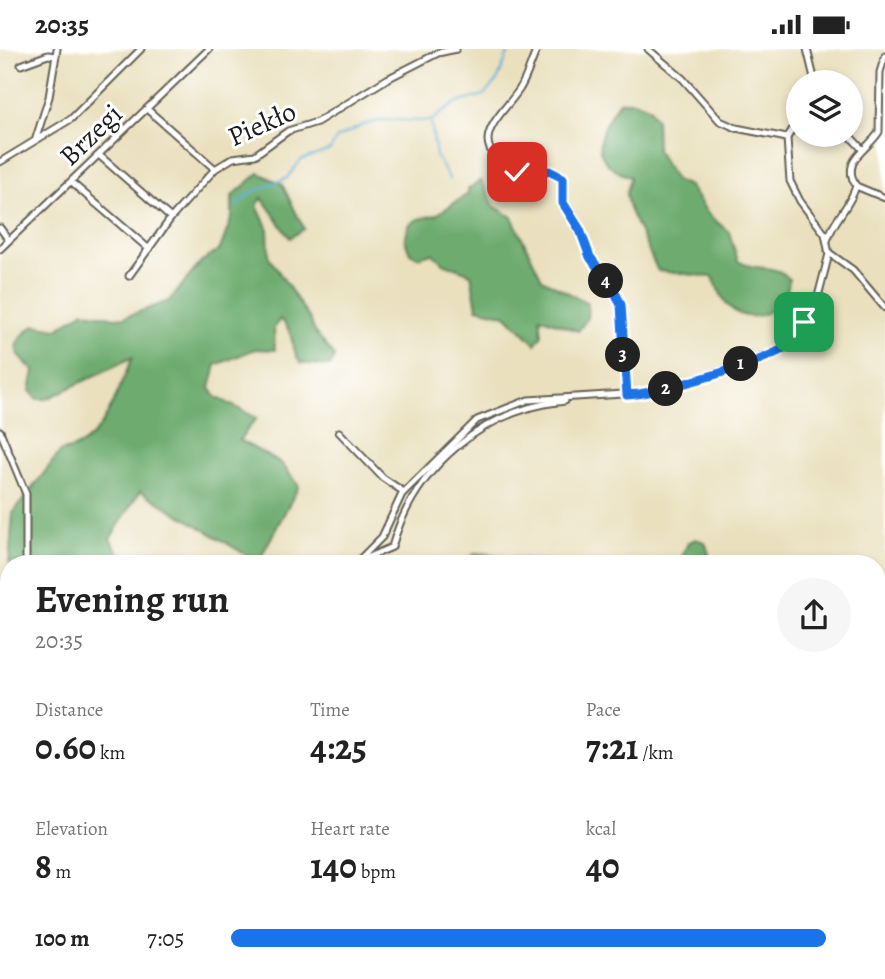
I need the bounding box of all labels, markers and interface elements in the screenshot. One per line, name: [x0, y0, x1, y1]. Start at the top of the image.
text: 20:35: [35, 7, 89, 42]
map controls: [786, 70, 863, 147]
button: layers: [786, 70, 863, 147]
street label: Piekło: [222, 92, 302, 156]
street label: Brzegi: [51, 96, 131, 174]
pin: [487, 142, 547, 202]
icon: check: [498, 153, 536, 191]
pin: 4: [588, 264, 624, 299]
text: 4: [601, 267, 610, 293]
pin: [774, 292, 834, 352]
icon: arrive: [785, 303, 823, 341]
pin: 3: [606, 337, 640, 373]
text: 3: [618, 341, 627, 367]
pin: 1: [724, 347, 758, 381]
text: 1: [737, 350, 744, 376]
pin: 2: [648, 371, 684, 407]
text: 2: [661, 375, 670, 401]
text: Evening run: [35, 573, 229, 625]
button: share: [777, 578, 851, 652]
text: 20:35: [35, 625, 83, 656]
text: Distance: [35, 697, 103, 723]
text: Time: [310, 697, 350, 723]
text: Pace: [586, 697, 621, 723]
text: 0.60: [35, 723, 96, 771]
text: 4:25: [310, 723, 367, 771]
text: 7:21: [586, 723, 638, 771]
text: km: [96, 740, 125, 766]
text: /km: [638, 740, 674, 766]
text: Elevation: [35, 816, 108, 842]
text: Heart rate: [310, 816, 390, 842]
text: kcal: [586, 816, 616, 842]
text: 8: [35, 842, 52, 890]
text: 140: [310, 842, 357, 890]
text: 40: [586, 842, 620, 890]
text: m: [52, 859, 71, 885]
text: bpm: [357, 859, 396, 885]
text: 100 m: [35, 923, 90, 954]
text: 7:05: [147, 923, 184, 954]

